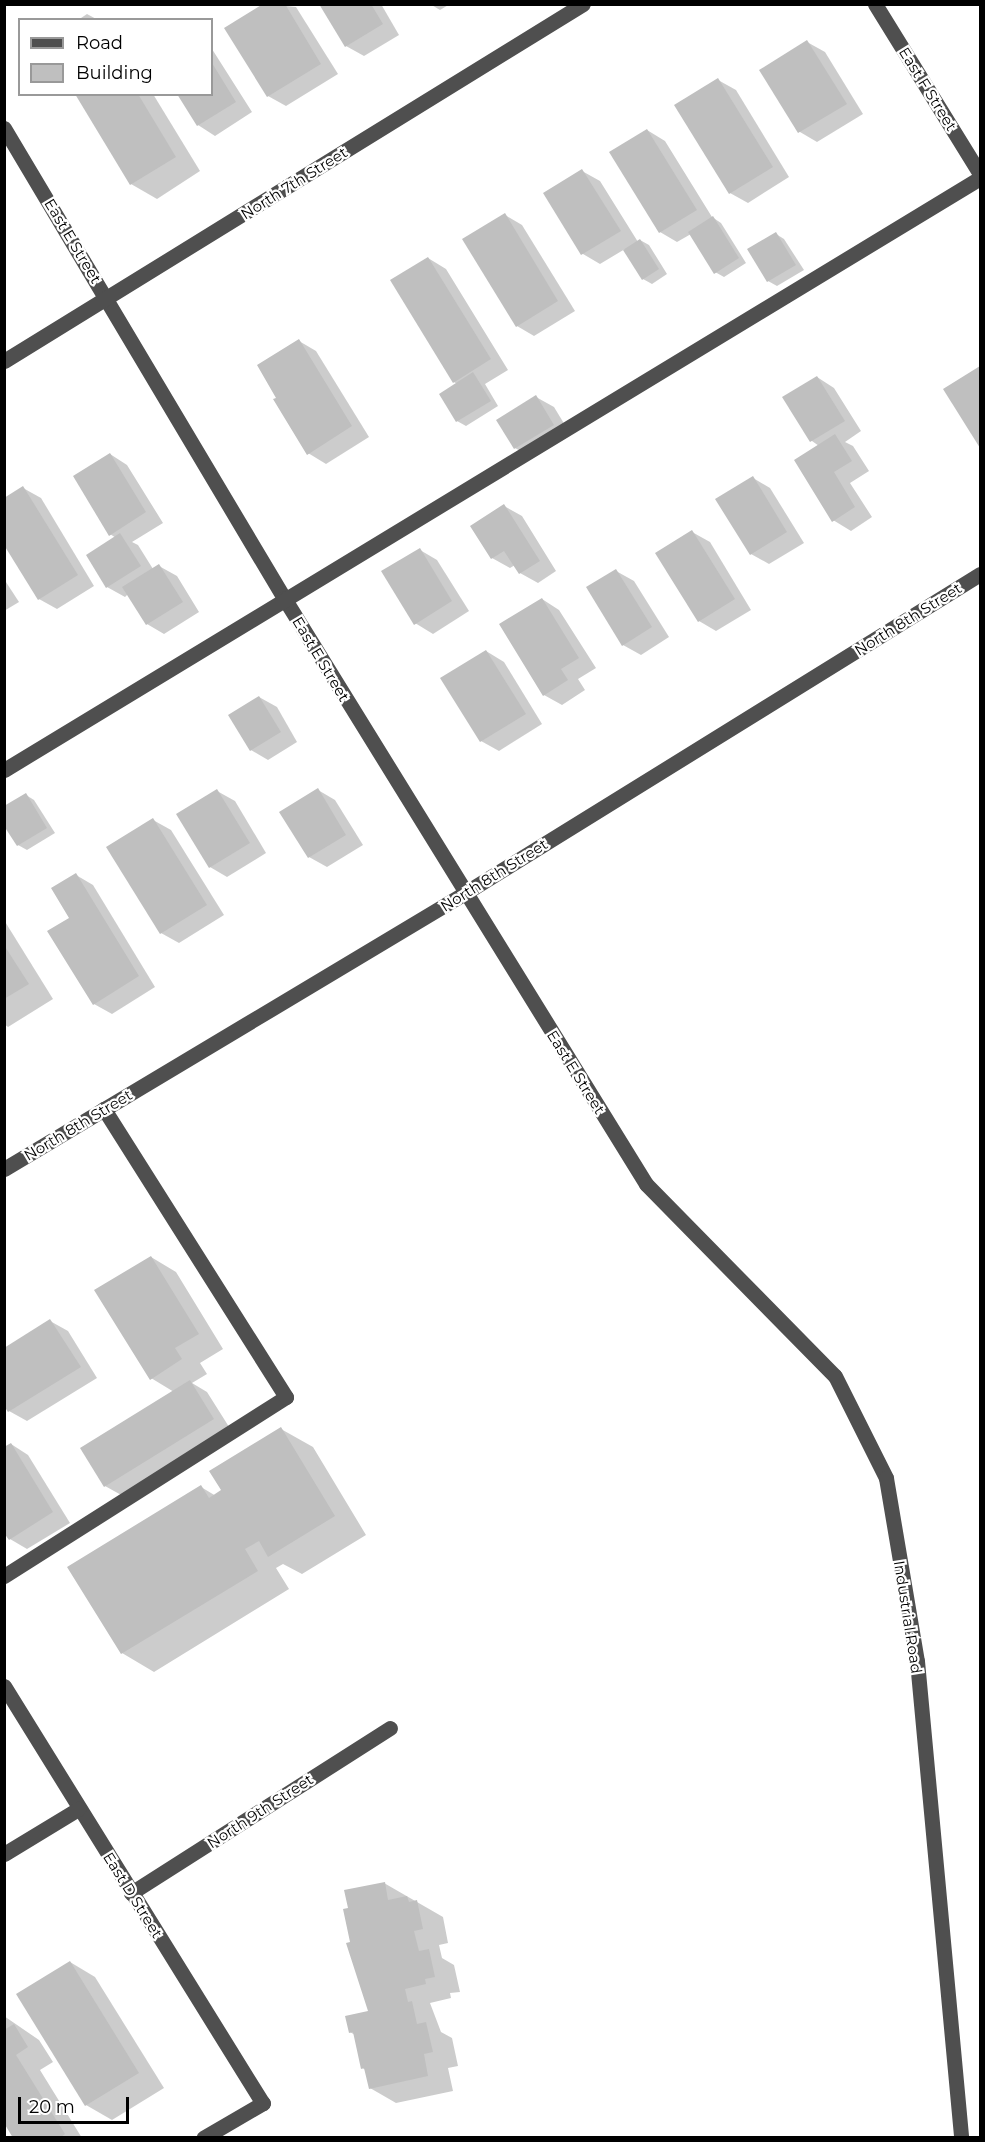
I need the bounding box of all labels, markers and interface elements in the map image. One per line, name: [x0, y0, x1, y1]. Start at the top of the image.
legend: [18, 18, 213, 96]
text: Road: [76, 32, 123, 54]
street label: East F Street: [895, 44, 961, 134]
text: Building: [76, 62, 153, 84]
street label: North 7th Street: [237, 143, 351, 223]
street label: East E Street: [41, 195, 105, 287]
street label: North 8th Street: [851, 579, 965, 659]
street label: East E Street: [289, 613, 353, 705]
street label: North 8th Street: [437, 835, 551, 915]
street label: East E Street: [543, 1027, 609, 1117]
street label: North 8th Street: [21, 1086, 135, 1164]
street label: Industrial Road: [890, 1559, 926, 1675]
street label: North 9th Street: [204, 1770, 316, 1852]
street label: East D Street: [99, 1849, 167, 1941]
scale bar: [21, 2085, 132, 2123]
text: 20 m: [29, 2096, 75, 2118]

